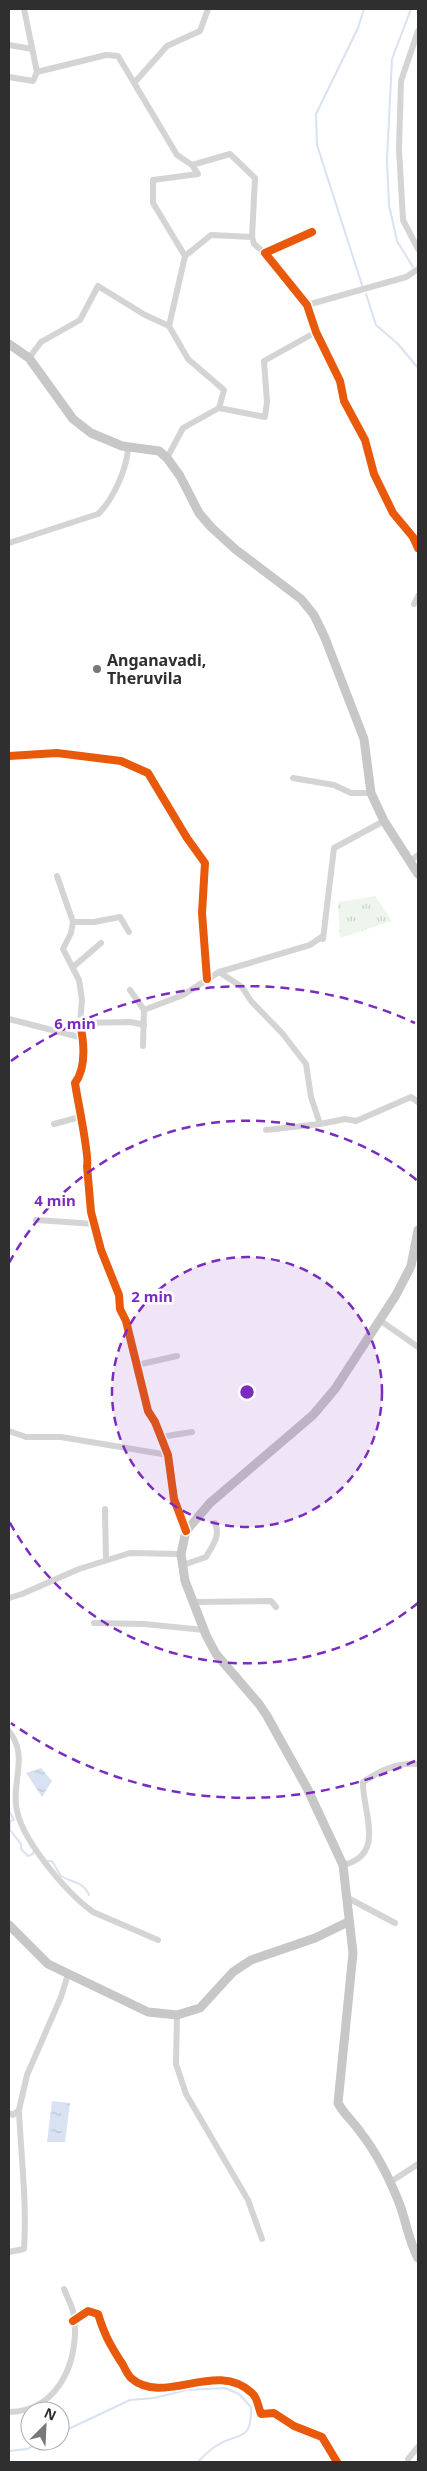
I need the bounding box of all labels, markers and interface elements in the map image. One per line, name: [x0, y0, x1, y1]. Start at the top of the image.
place label: Anganavadi, Theruvila: [107, 649, 206, 689]
marker: Anganavadi, Theruvila: [91, 663, 103, 675]
text: 6 min: [54, 1013, 96, 1033]
text: 4 min: [34, 1190, 76, 1210]
text: 2 min: [131, 1286, 173, 1306]
centre of rings: [238, 1383, 256, 1401]
north arrow: [20, 2401, 70, 2451]
text: N: [41, 2403, 60, 2425]

